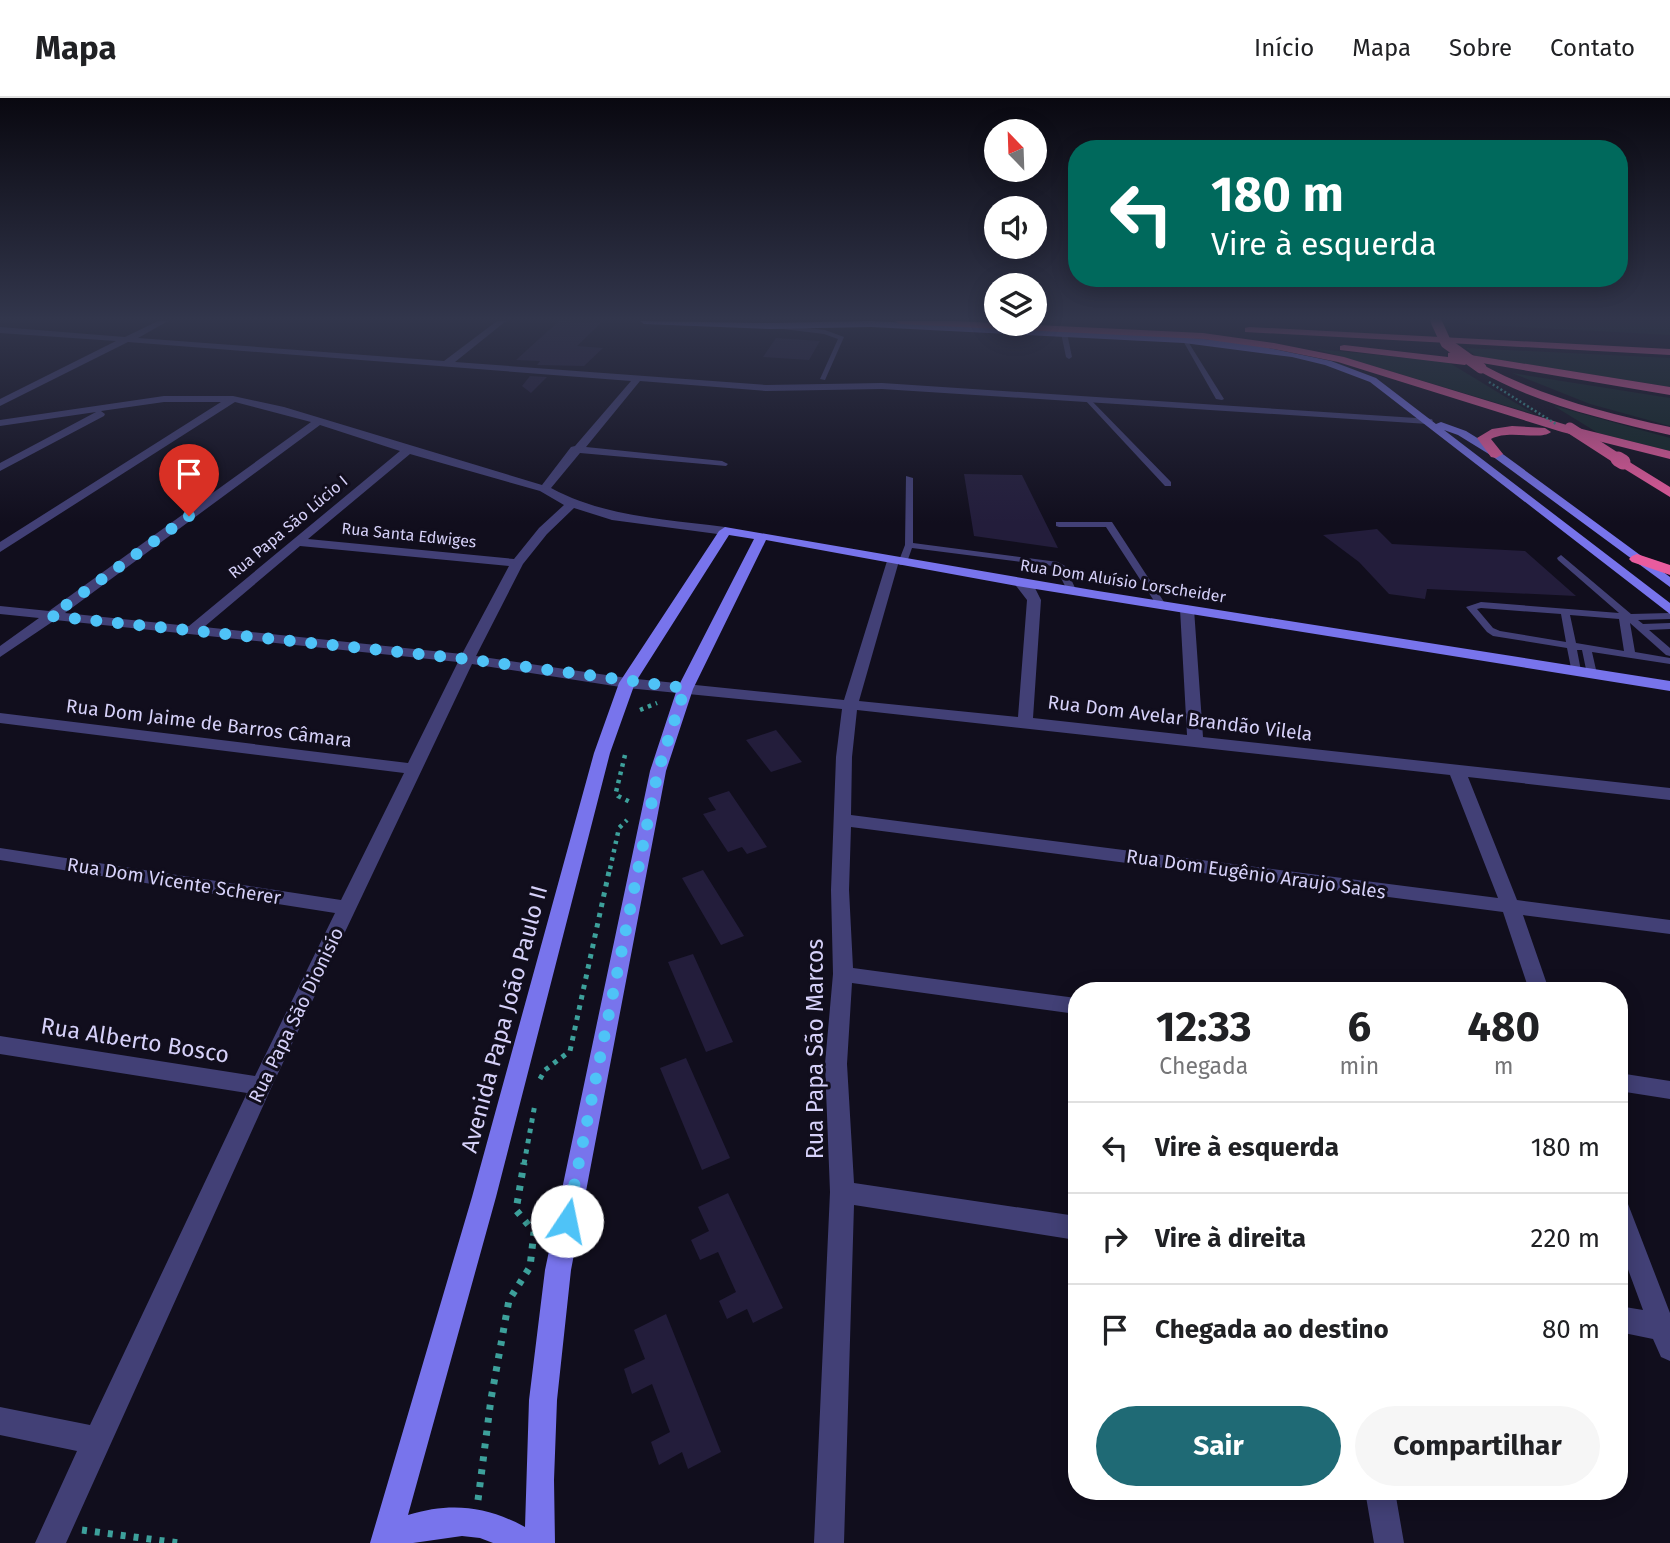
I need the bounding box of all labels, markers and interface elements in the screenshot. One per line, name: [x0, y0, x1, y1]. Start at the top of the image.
text: Mapa: [35, 28, 116, 68]
text: Início: [1254, 34, 1314, 62]
text: Mapa: [1352, 34, 1411, 62]
text: Sobre: [1449, 34, 1512, 62]
text: Contato: [1550, 34, 1635, 62]
north arrow: [984, 119, 1046, 182]
map controls: [984, 119, 1047, 336]
text: 180 m: [1211, 165, 1344, 224]
icon: left: [1096, 168, 1187, 259]
button: sound: [984, 196, 1047, 259]
text: Vire à esquerda: [1211, 225, 1437, 263]
button: layers: [984, 273, 1047, 336]
pin: [159, 444, 219, 516]
icon: arrive: [170, 455, 208, 493]
street label: Rua Papa São Lúcio I: [224, 472, 352, 582]
street label: Rua Santa Edwiges: [341, 518, 477, 552]
street label: Rua Dom Aluísio Lorscheider: [1019, 555, 1228, 607]
street label: Rua Dom Avelar Brandão Vilela: [1046, 690, 1314, 746]
street label: Rua Dom Jaime de Barros Câmara: [65, 694, 353, 752]
street label: Rua Dom Eugênio Araujo Sales: [1125, 844, 1387, 904]
street label: Rua Dom Vicente Scherer: [66, 853, 283, 909]
street label: Avenida Papa João Paulo II: [455, 882, 553, 1156]
street label: Rua Papa São Dionisío: [244, 924, 348, 1106]
street label: Rua Papa São Marcos: [801, 939, 829, 1159]
text: 12:33: [1156, 1002, 1252, 1052]
text: 6: [1348, 1002, 1371, 1052]
text: 480: [1467, 1002, 1540, 1052]
street label: Rua Alberto Bosco: [39, 1011, 231, 1069]
text: Chegada: [1159, 1052, 1248, 1080]
text: min: [1340, 1052, 1379, 1080]
text: m: [1494, 1052, 1513, 1080]
icon: left: [1096, 1129, 1134, 1167]
text: Vire à esquerda: [1155, 1132, 1339, 1163]
text: 180 m: [1531, 1132, 1600, 1163]
position arrow: [530, 1184, 604, 1258]
icon: right: [1096, 1220, 1134, 1258]
text: Vire à direita: [1155, 1223, 1306, 1254]
text: 220 m: [1531, 1223, 1600, 1254]
icon: arrive: [1096, 1311, 1134, 1349]
text: Chegada ao destino: [1155, 1314, 1389, 1345]
text: 80 m: [1542, 1314, 1600, 1345]
button: Sair: [1096, 1406, 1341, 1486]
button: Compartilhar: [1355, 1406, 1600, 1486]

